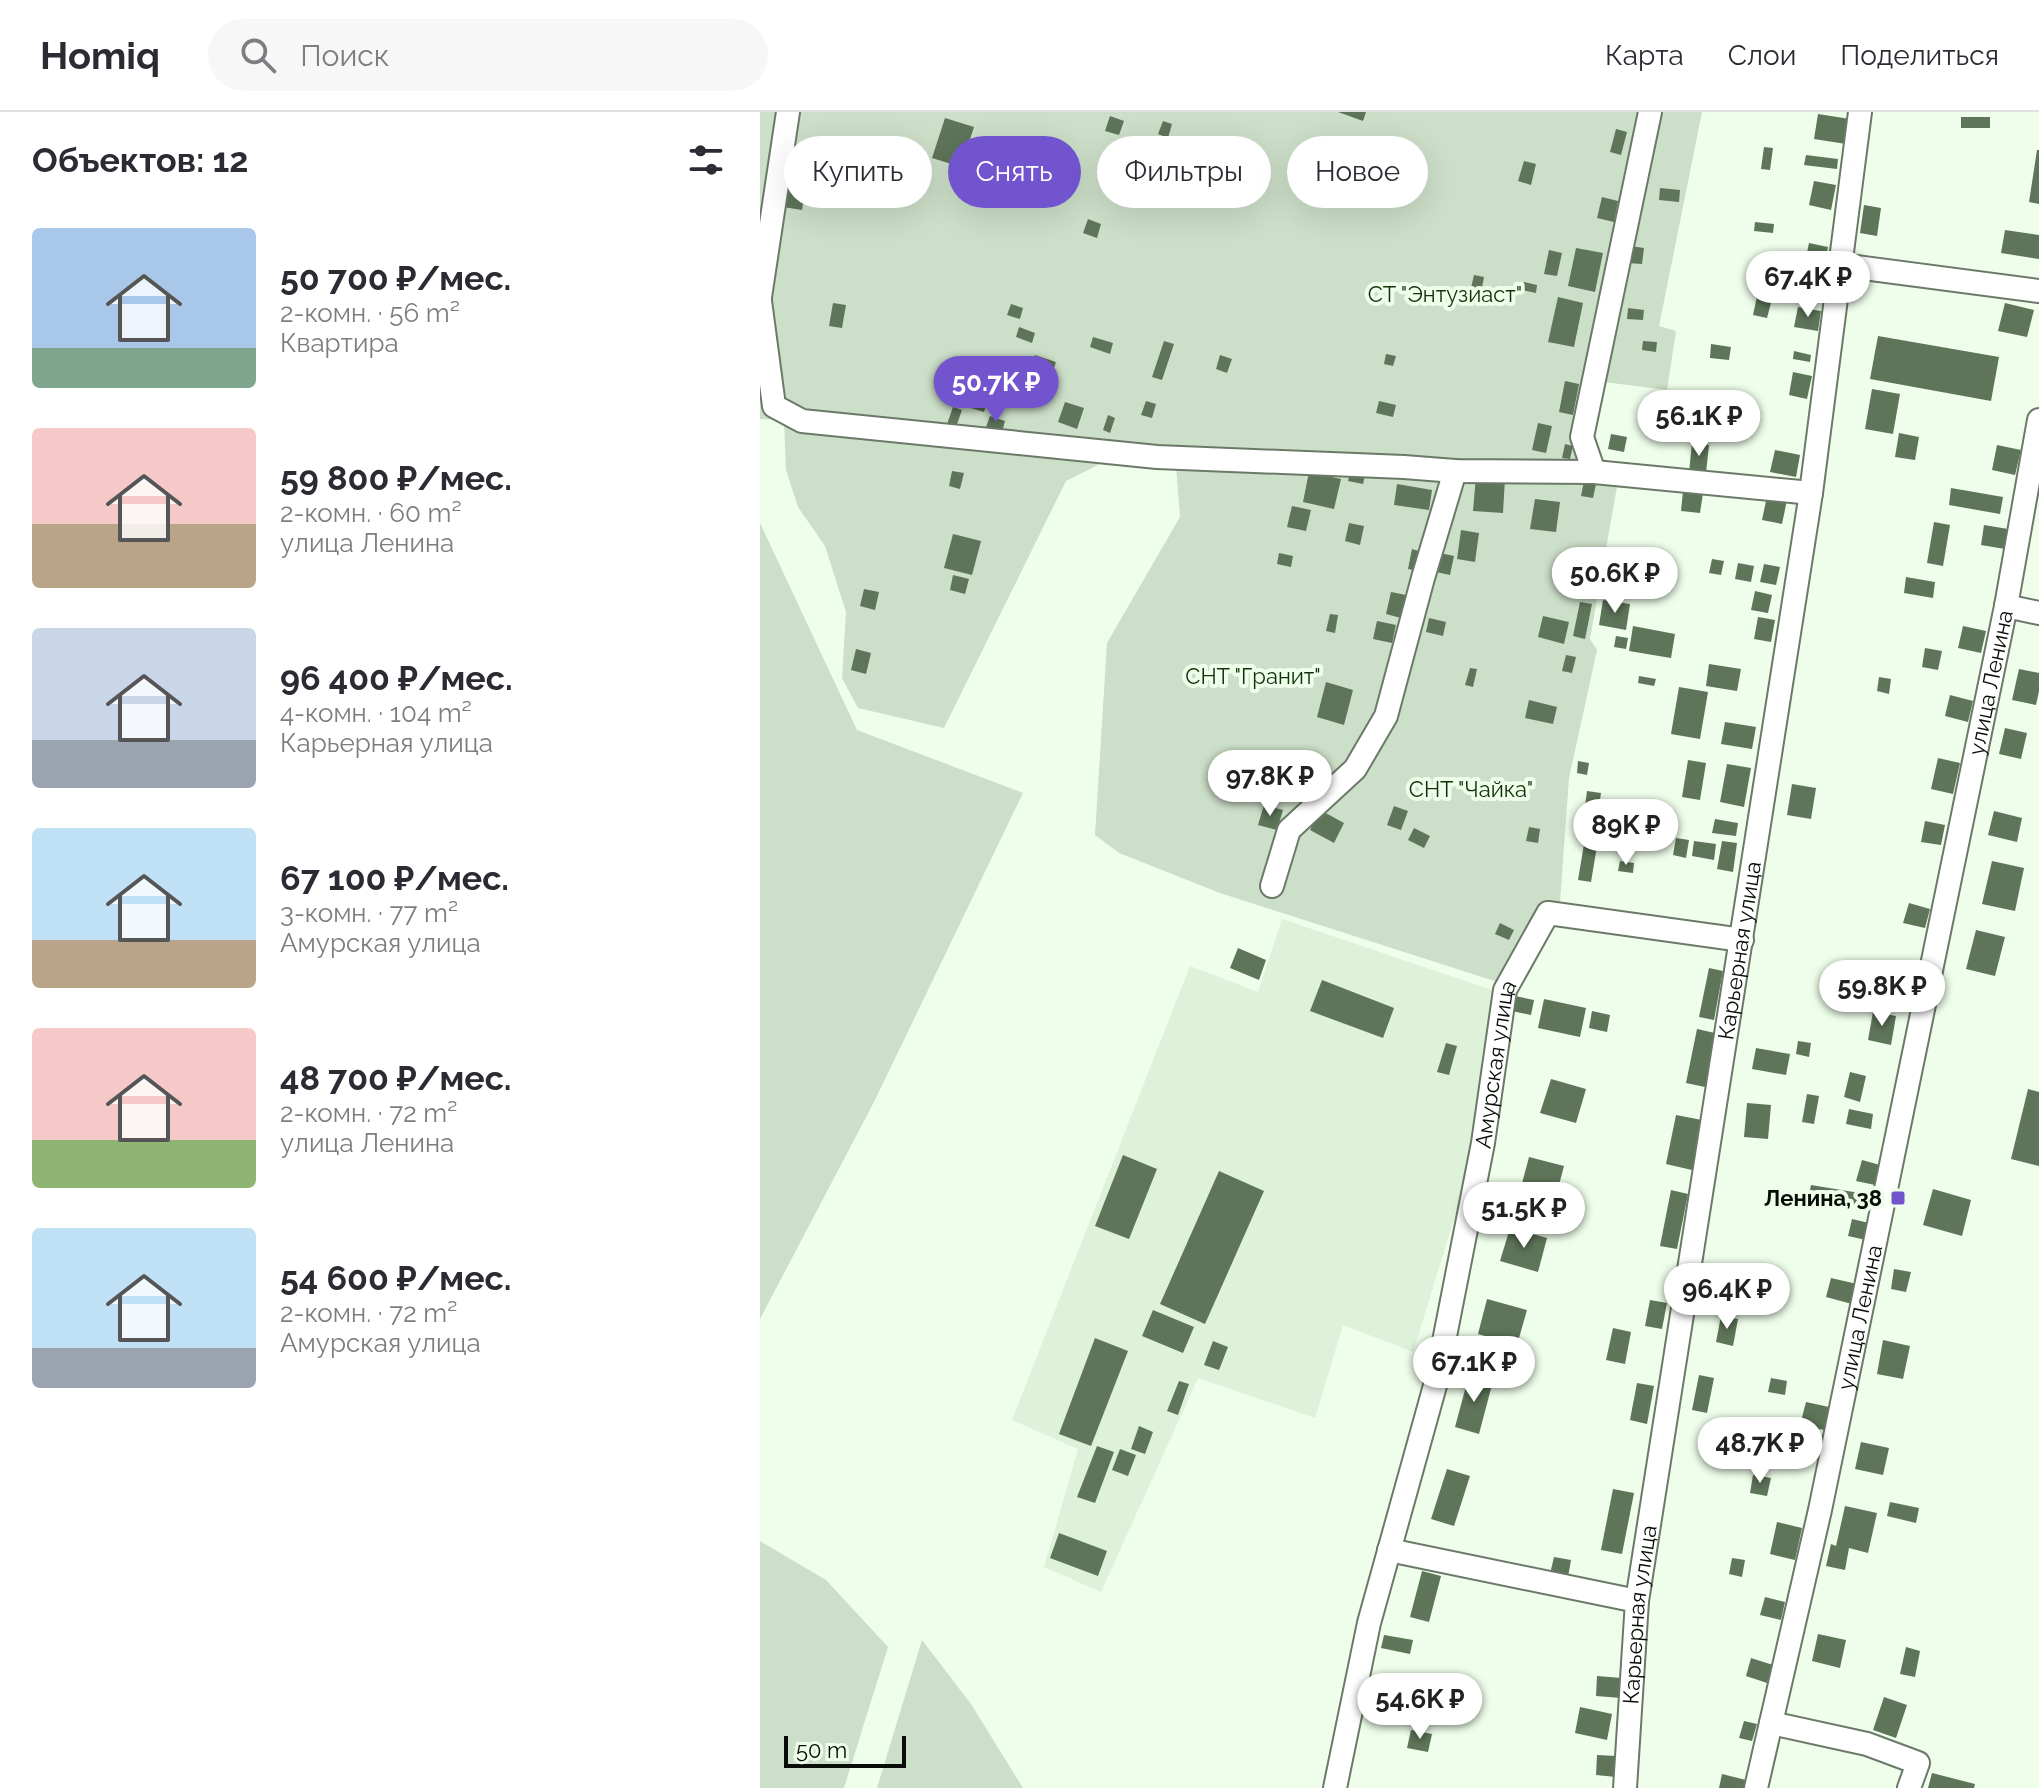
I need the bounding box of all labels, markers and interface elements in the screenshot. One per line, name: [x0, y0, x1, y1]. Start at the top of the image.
search box: [208, 19, 768, 91]
text: Homiq: [40, 33, 160, 78]
icon: search: [236, 33, 280, 77]
text: Поиск: [300, 38, 389, 73]
text: Карта: [1605, 39, 1684, 72]
text: Слои: [1728, 39, 1796, 72]
text: Поделиться: [1840, 39, 1999, 72]
chip: Купить: [784, 136, 932, 208]
chip: Снять: [948, 136, 1081, 208]
chip: Фильтры: [1097, 136, 1271, 208]
chip: Новое: [1287, 136, 1428, 208]
icon: filters: [684, 138, 728, 182]
text: Объектов: 12: [32, 140, 248, 180]
pin: 67.4K ₽: [1734, 251, 1882, 319]
text: 50 700 ₽/мес.: [280, 258, 511, 298]
icon: home: [96, 260, 192, 356]
text: 67.4K ₽: [1764, 262, 1852, 292]
park label: СТ "Энтузиаст": [1368, 281, 1522, 307]
text: 2-комн. · 56 m²: [280, 298, 460, 328]
text: Квартира: [280, 328, 399, 358]
pin: 50.7K ₽: [922, 356, 1070, 424]
text: 50.7K ₽: [952, 367, 1040, 397]
pin: 56.1K ₽: [1625, 390, 1773, 458]
text: 56.1K ₽: [1655, 401, 1743, 431]
text: 59 800 ₽/мес.: [280, 458, 512, 498]
icon: home: [96, 460, 192, 556]
text: 2-комн. · 60 m²: [280, 498, 461, 528]
text: улица Ленина: [280, 528, 454, 558]
pin: 50.6K ₽: [1541, 547, 1689, 615]
text: 50.6K ₽: [1570, 558, 1660, 588]
street label: улица Ленина: [1963, 608, 2018, 757]
text: 96 400 ₽/мес.: [280, 658, 513, 698]
icon: home: [96, 660, 192, 756]
park label: СНТ "Гранит": [1185, 663, 1321, 689]
text: 4-комн. · 104 m²: [280, 698, 472, 728]
text: Карьерная улица: [280, 728, 493, 758]
pin: 97.8K ₽: [1196, 750, 1344, 818]
text: 97.8K ₽: [1226, 761, 1314, 791]
park label: СНТ "Чайка": [1409, 776, 1533, 802]
pin: 89K ₽: [1570, 799, 1682, 867]
text: 89K ₽: [1591, 810, 1661, 840]
text: 67 100 ₽/мес.: [280, 858, 509, 898]
street label: Карьерная улица: [1712, 859, 1766, 1041]
icon: home: [96, 860, 192, 956]
text: 3-комн. · 77 m²: [280, 898, 458, 928]
text: Амурская улица: [280, 928, 481, 958]
pin: 59.8K ₽: [1808, 960, 1956, 1028]
text: 59.8K ₽: [1837, 971, 1927, 1001]
street label: Амурская улица: [1469, 975, 1521, 1150]
text: 48 700 ₽/мес.: [280, 1058, 512, 1098]
icon: home: [96, 1060, 192, 1156]
text: 2-комн. · 72 m²: [280, 1098, 457, 1128]
text: улица Ленина: [280, 1128, 454, 1158]
pin: 51.5K ₽: [1450, 1182, 1598, 1250]
place label: Ленина, 38: [1764, 1185, 1882, 1211]
marker: Ленина, 38: [1889, 1189, 1907, 1207]
text: 51.5K ₽: [1481, 1193, 1567, 1223]
street label: улица Ленина: [1832, 1242, 1887, 1392]
text: 54 600 ₽/мес.: [280, 1258, 511, 1298]
icon: home: [96, 1260, 192, 1356]
pin: 96.4K ₽: [1653, 1263, 1801, 1331]
text: 96.4K ₽: [1682, 1274, 1772, 1304]
text: 2-комн. · 72 m²: [280, 1298, 457, 1328]
text: Амурская улица: [280, 1328, 481, 1358]
pin: 67.1K ₽: [1400, 1336, 1548, 1404]
text: 67.1K ₽: [1431, 1347, 1517, 1377]
pin: 48.7K ₽: [1686, 1417, 1834, 1485]
text: 48.7K ₽: [1716, 1428, 1804, 1458]
street label: Карьерная улица: [1617, 1523, 1662, 1705]
pin: 54.6K ₽: [1346, 1673, 1494, 1741]
text: 54.6K ₽: [1375, 1684, 1465, 1714]
scale bar: [784, 1732, 906, 1768]
text: 50 m: [796, 1737, 847, 1763]

